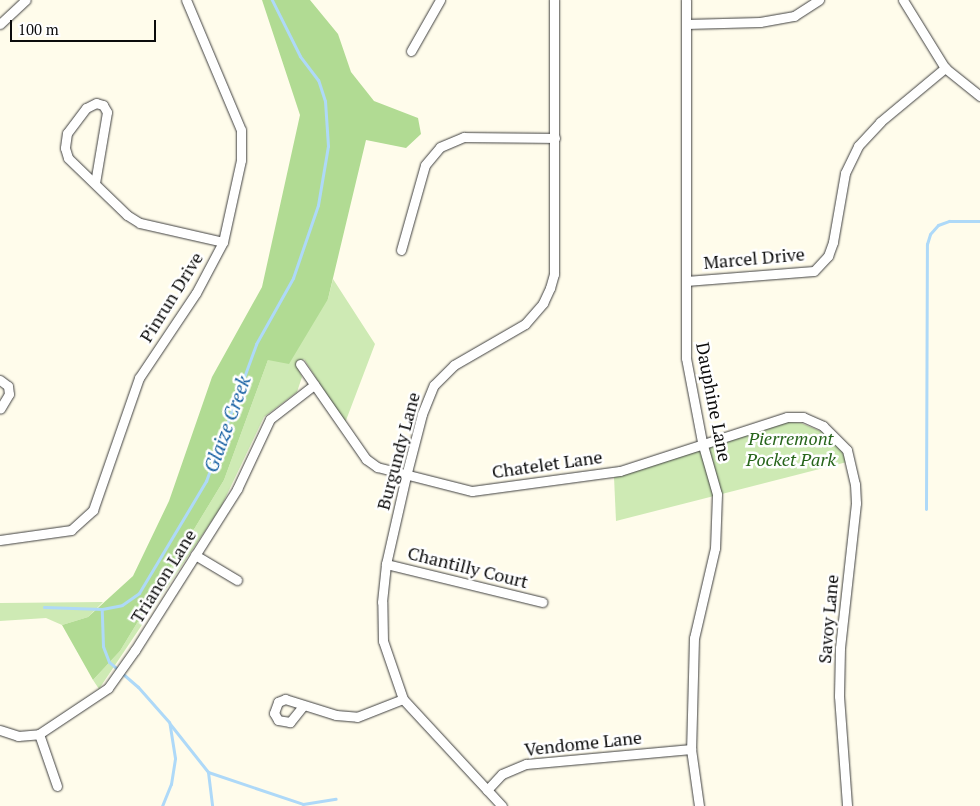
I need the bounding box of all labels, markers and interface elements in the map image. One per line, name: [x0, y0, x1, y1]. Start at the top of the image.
scale bar: [12, 10, 159, 42]
text: 100 m: [18, 19, 59, 39]
street label: Marcel Drive: [703, 243, 805, 273]
street label: Pinrun Drive: [135, 248, 207, 346]
street label: Dauphine Lane: [692, 340, 736, 464]
water label: Glaize Creek: [199, 373, 255, 475]
street label: Burgundy Lane: [372, 390, 424, 512]
park label: Pierremont Pocket Park: [746, 428, 836, 470]
street label: Chatelet Lane: [490, 446, 604, 482]
street label: Trianon Lane: [126, 525, 200, 627]
street label: Chantilly Court: [406, 542, 530, 592]
street label: Savoy Lane: [813, 574, 843, 664]
street label: Vendome Lane: [523, 726, 643, 760]

